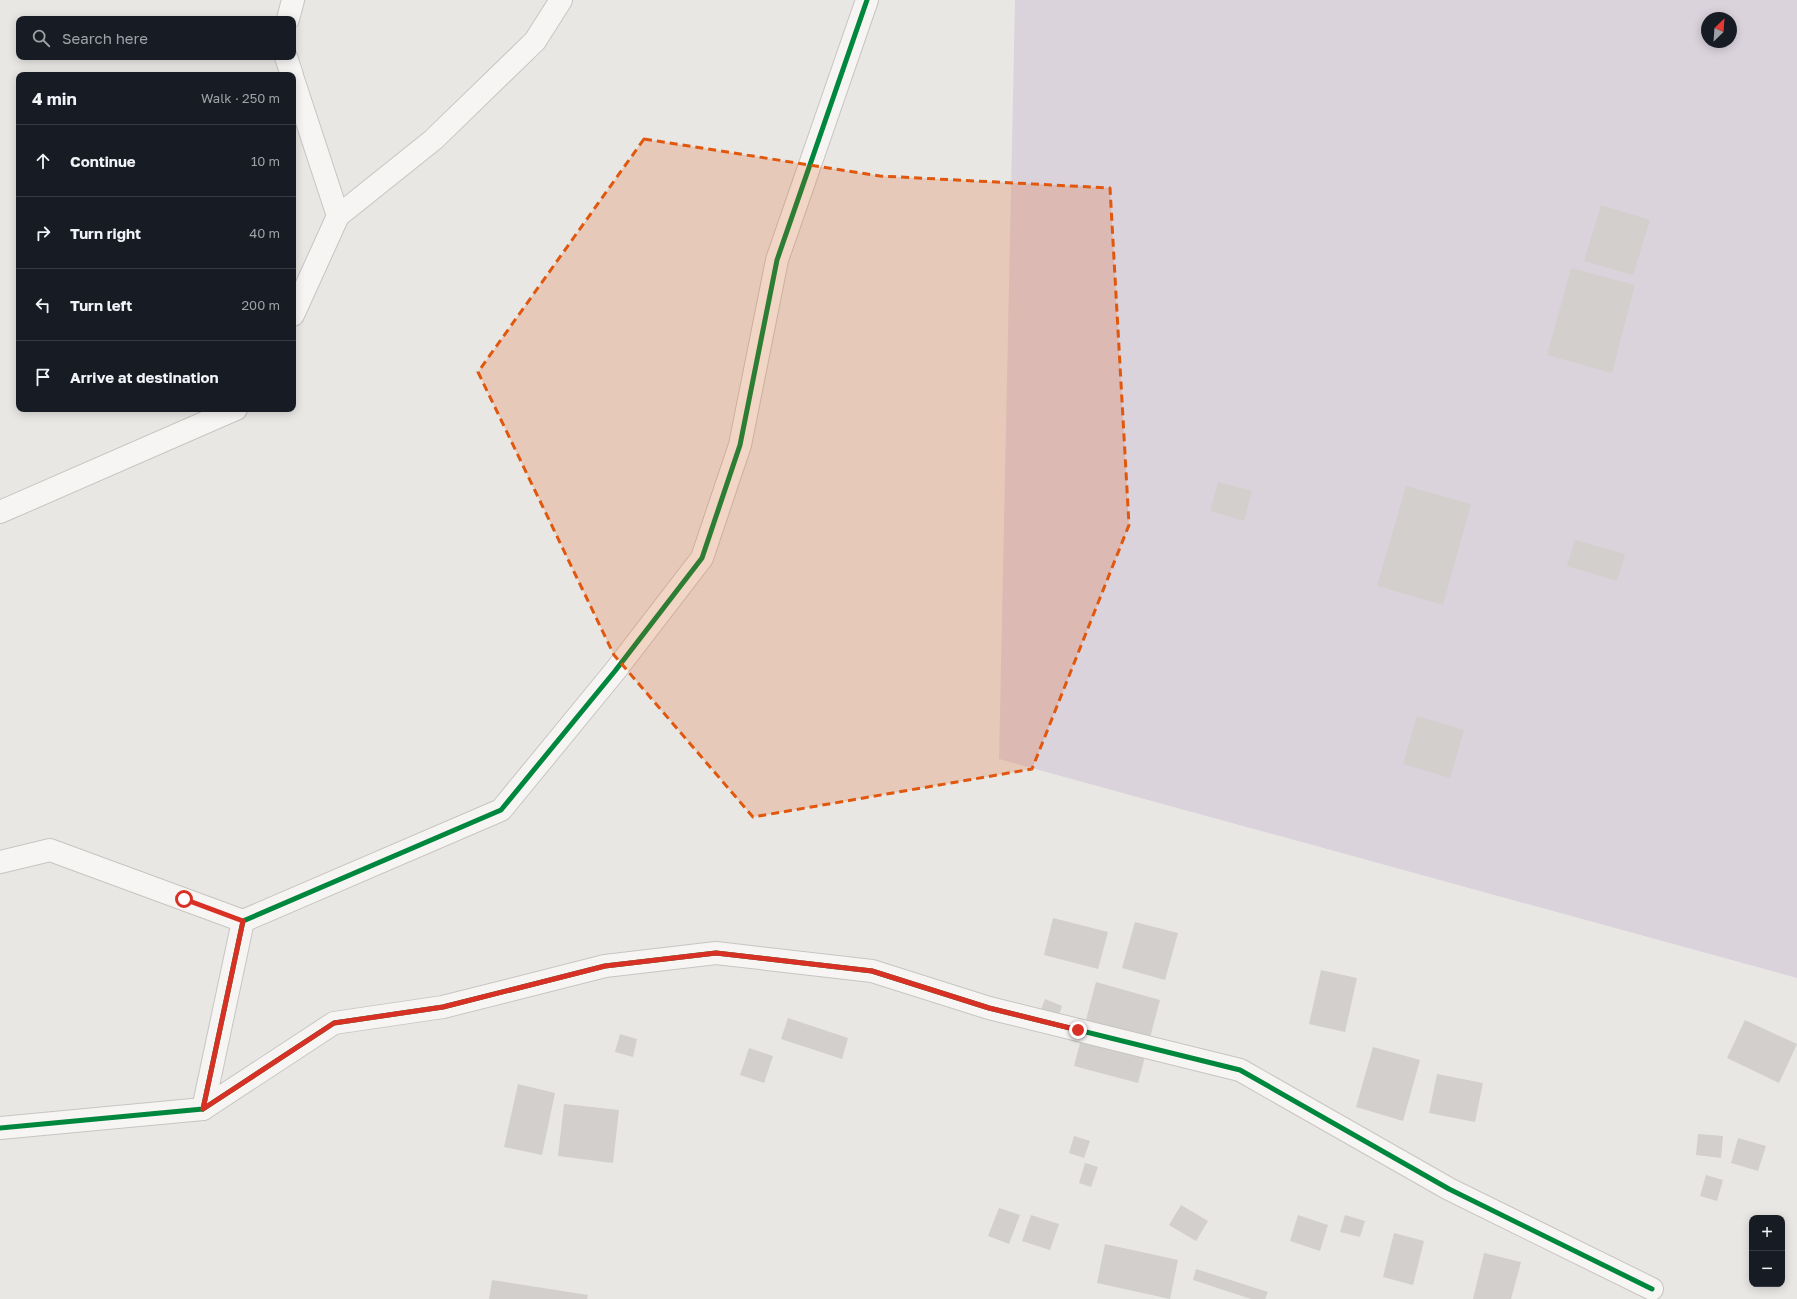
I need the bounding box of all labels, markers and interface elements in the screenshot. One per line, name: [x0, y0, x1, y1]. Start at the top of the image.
north arrow: [1701, 12, 1737, 48]
search box: [16, 16, 296, 60]
icon: search: [30, 27, 52, 49]
text: Search here: [62, 29, 148, 47]
text: 4 min: [32, 88, 77, 109]
text: Walk · 250 m: [201, 90, 280, 106]
icon: ahead: [32, 150, 54, 172]
text: Continue: [70, 152, 136, 170]
text: 10 m: [251, 153, 280, 169]
icon: right: [32, 222, 54, 244]
text: Turn right: [70, 224, 141, 242]
text: 40 m: [249, 225, 280, 241]
icon: left: [32, 294, 54, 316]
text: Turn left: [70, 296, 132, 314]
text: 200 m: [242, 297, 280, 313]
icon: arrive: [32, 366, 54, 388]
text: Arrive at destination: [70, 368, 219, 386]
route start: [175, 890, 193, 908]
route end: [1069, 1021, 1087, 1039]
map controls: [1749, 1215, 1785, 1287]
button: +: [1749, 1215, 1785, 1251]
button: −: [1749, 1251, 1785, 1287]

